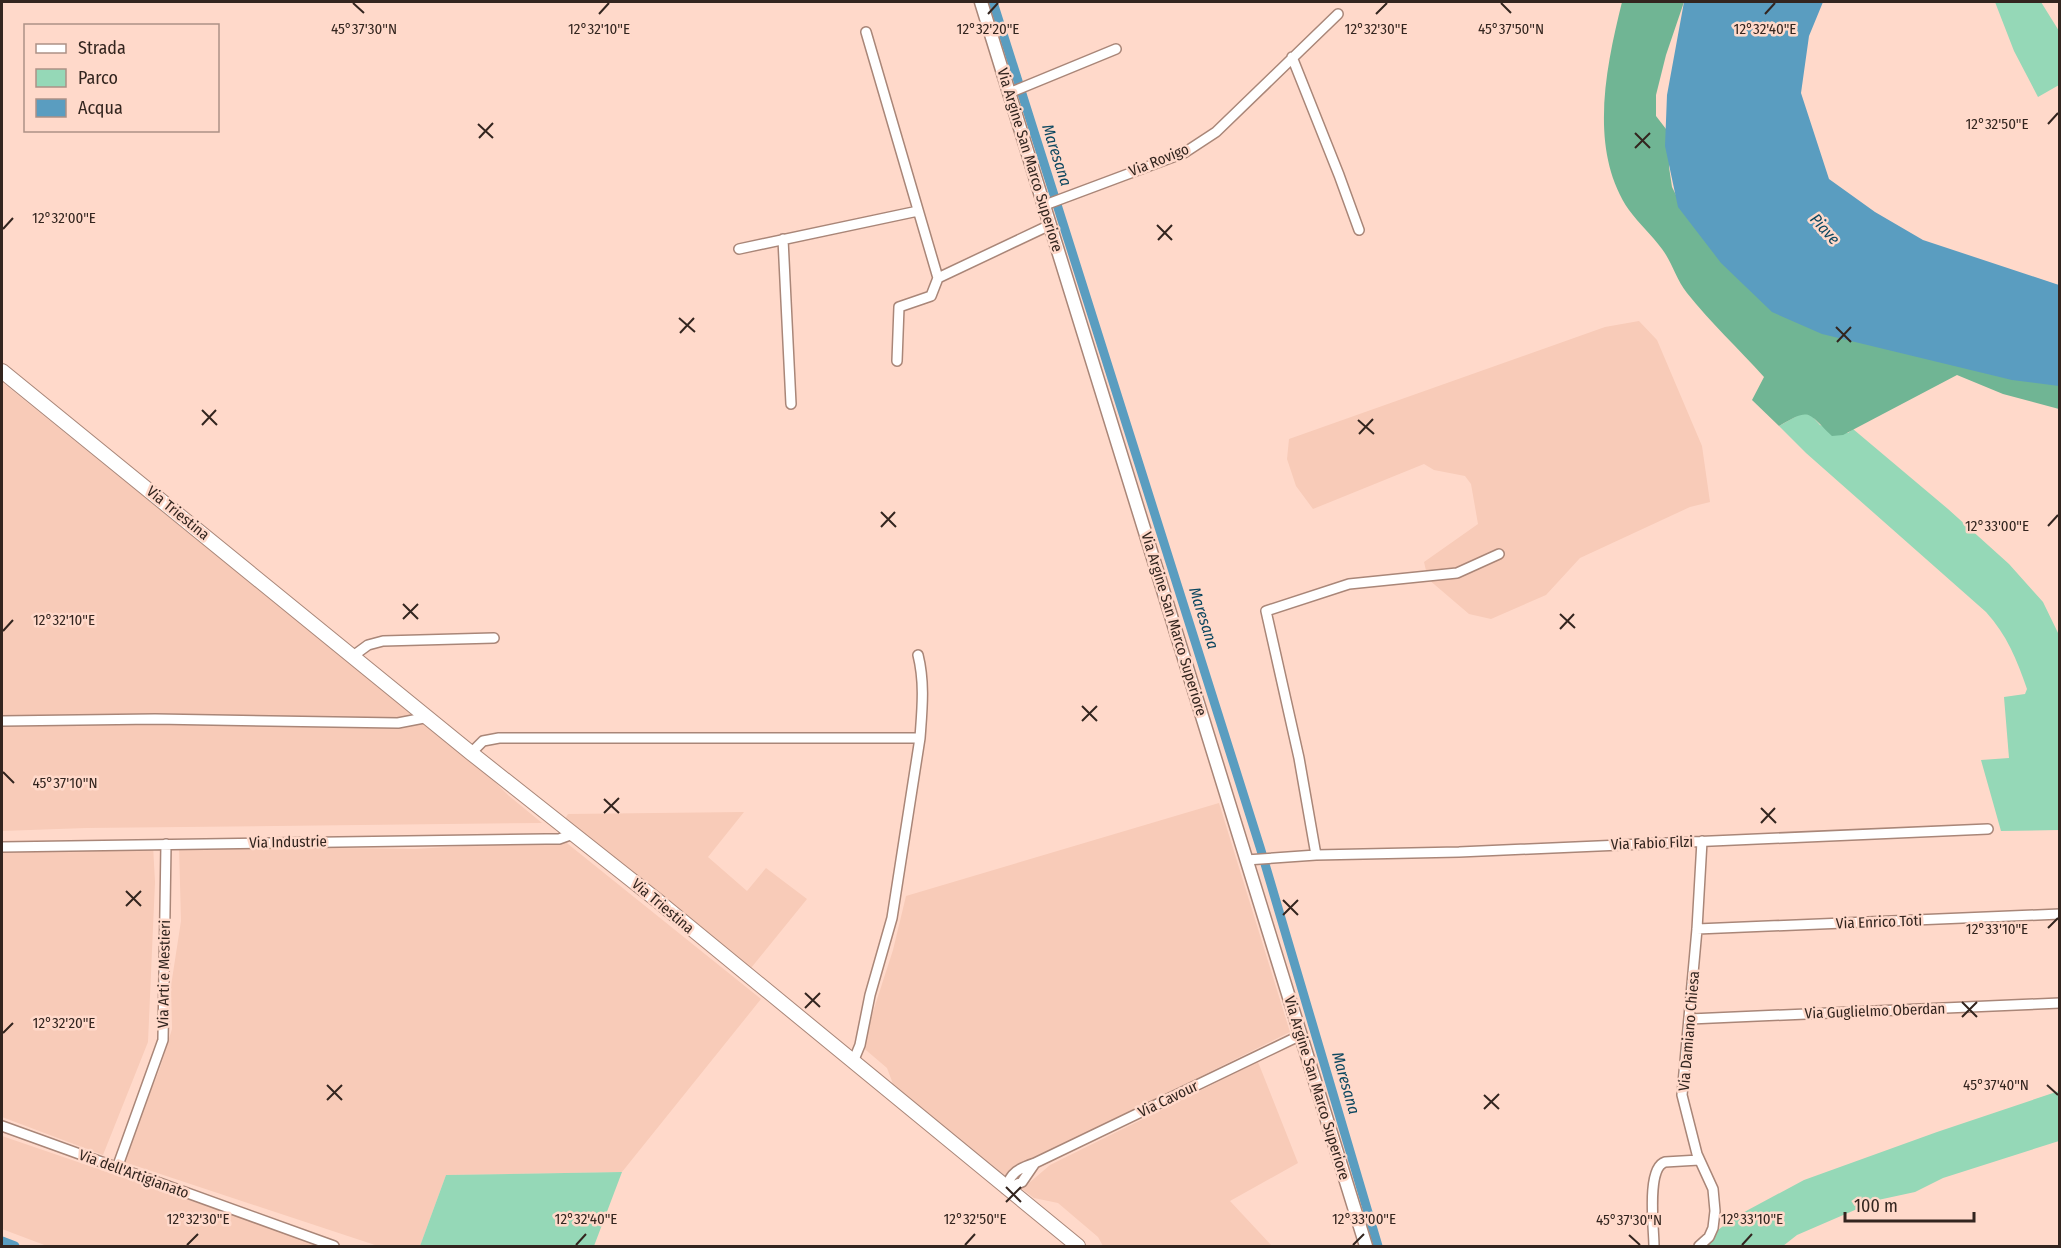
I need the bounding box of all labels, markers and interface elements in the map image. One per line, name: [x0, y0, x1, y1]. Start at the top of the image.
text: 45°37'30"N: [331, 20, 397, 38]
text: 12°32'10"E: [568, 20, 630, 38]
text: 12°32'20"E: [957, 20, 1019, 38]
text: 12°32'30"E: [1345, 20, 1407, 38]
text: 45°37'50"N: [1478, 20, 1544, 38]
text: 12°32'40"E: [1734, 20, 1796, 38]
legend: [24, 24, 219, 132]
text: Strada: [78, 37, 126, 59]
street label: Via Argine San Marco Superiore: [993, 66, 1067, 254]
text: Parco: [78, 67, 118, 89]
text: Acqua: [78, 97, 123, 119]
text: 12°32'50"E: [1965, 115, 2029, 133]
water label: Maresana: [1038, 122, 1076, 188]
street label: Via Rovigo: [1126, 140, 1192, 180]
text: 12°32'00"E: [32, 209, 96, 227]
water label: Piave: [1806, 210, 1844, 249]
street label: Via Triestina: [143, 482, 213, 544]
text: 12°33'00"E: [1965, 517, 2029, 535]
street label: Via Argine San Marco Superiore: [1137, 530, 1211, 718]
water label: Maresana: [1185, 585, 1223, 651]
text: 12°32'10"E: [33, 611, 95, 629]
text: 45°37'10"N: [32, 774, 98, 792]
street label: Via Industrie: [249, 832, 327, 852]
street label: Via Fabio Filzi: [1611, 833, 1693, 853]
street label: Via Triestina: [628, 875, 698, 937]
street label: Via Enrico Toti: [1836, 911, 1922, 933]
street label: Via Arti e Mestieri: [154, 920, 174, 1028]
text: 12°33'10"E: [1966, 920, 2028, 938]
street label: Via Damiano Chiesa: [1675, 970, 1703, 1092]
street label: Via Argine San Marco Superiore: [1280, 994, 1354, 1182]
street label: Via Guglielmo Oberdan: [1804, 1000, 1946, 1022]
text: 12°32'20"E: [33, 1014, 95, 1032]
water label: Maresana: [1328, 1050, 1364, 1116]
street label: Via Cavour: [1135, 1076, 1202, 1121]
text: 45°37'40"N: [1963, 1076, 2029, 1094]
street label: Via dell'Artigianato: [76, 1146, 192, 1202]
scale bar: [1845, 1185, 1974, 1223]
text: 100 m: [1854, 1195, 1898, 1217]
text: 12°32'30"E: [167, 1210, 229, 1228]
text: 12°32'40"E: [555, 1210, 617, 1228]
text: 12°32'50"E: [943, 1210, 1007, 1228]
text: 12°33'00"E: [1332, 1210, 1396, 1228]
text: 12°33'10"E: [1721, 1210, 1783, 1228]
text: 45°37'30"N: [1596, 1211, 1662, 1229]

